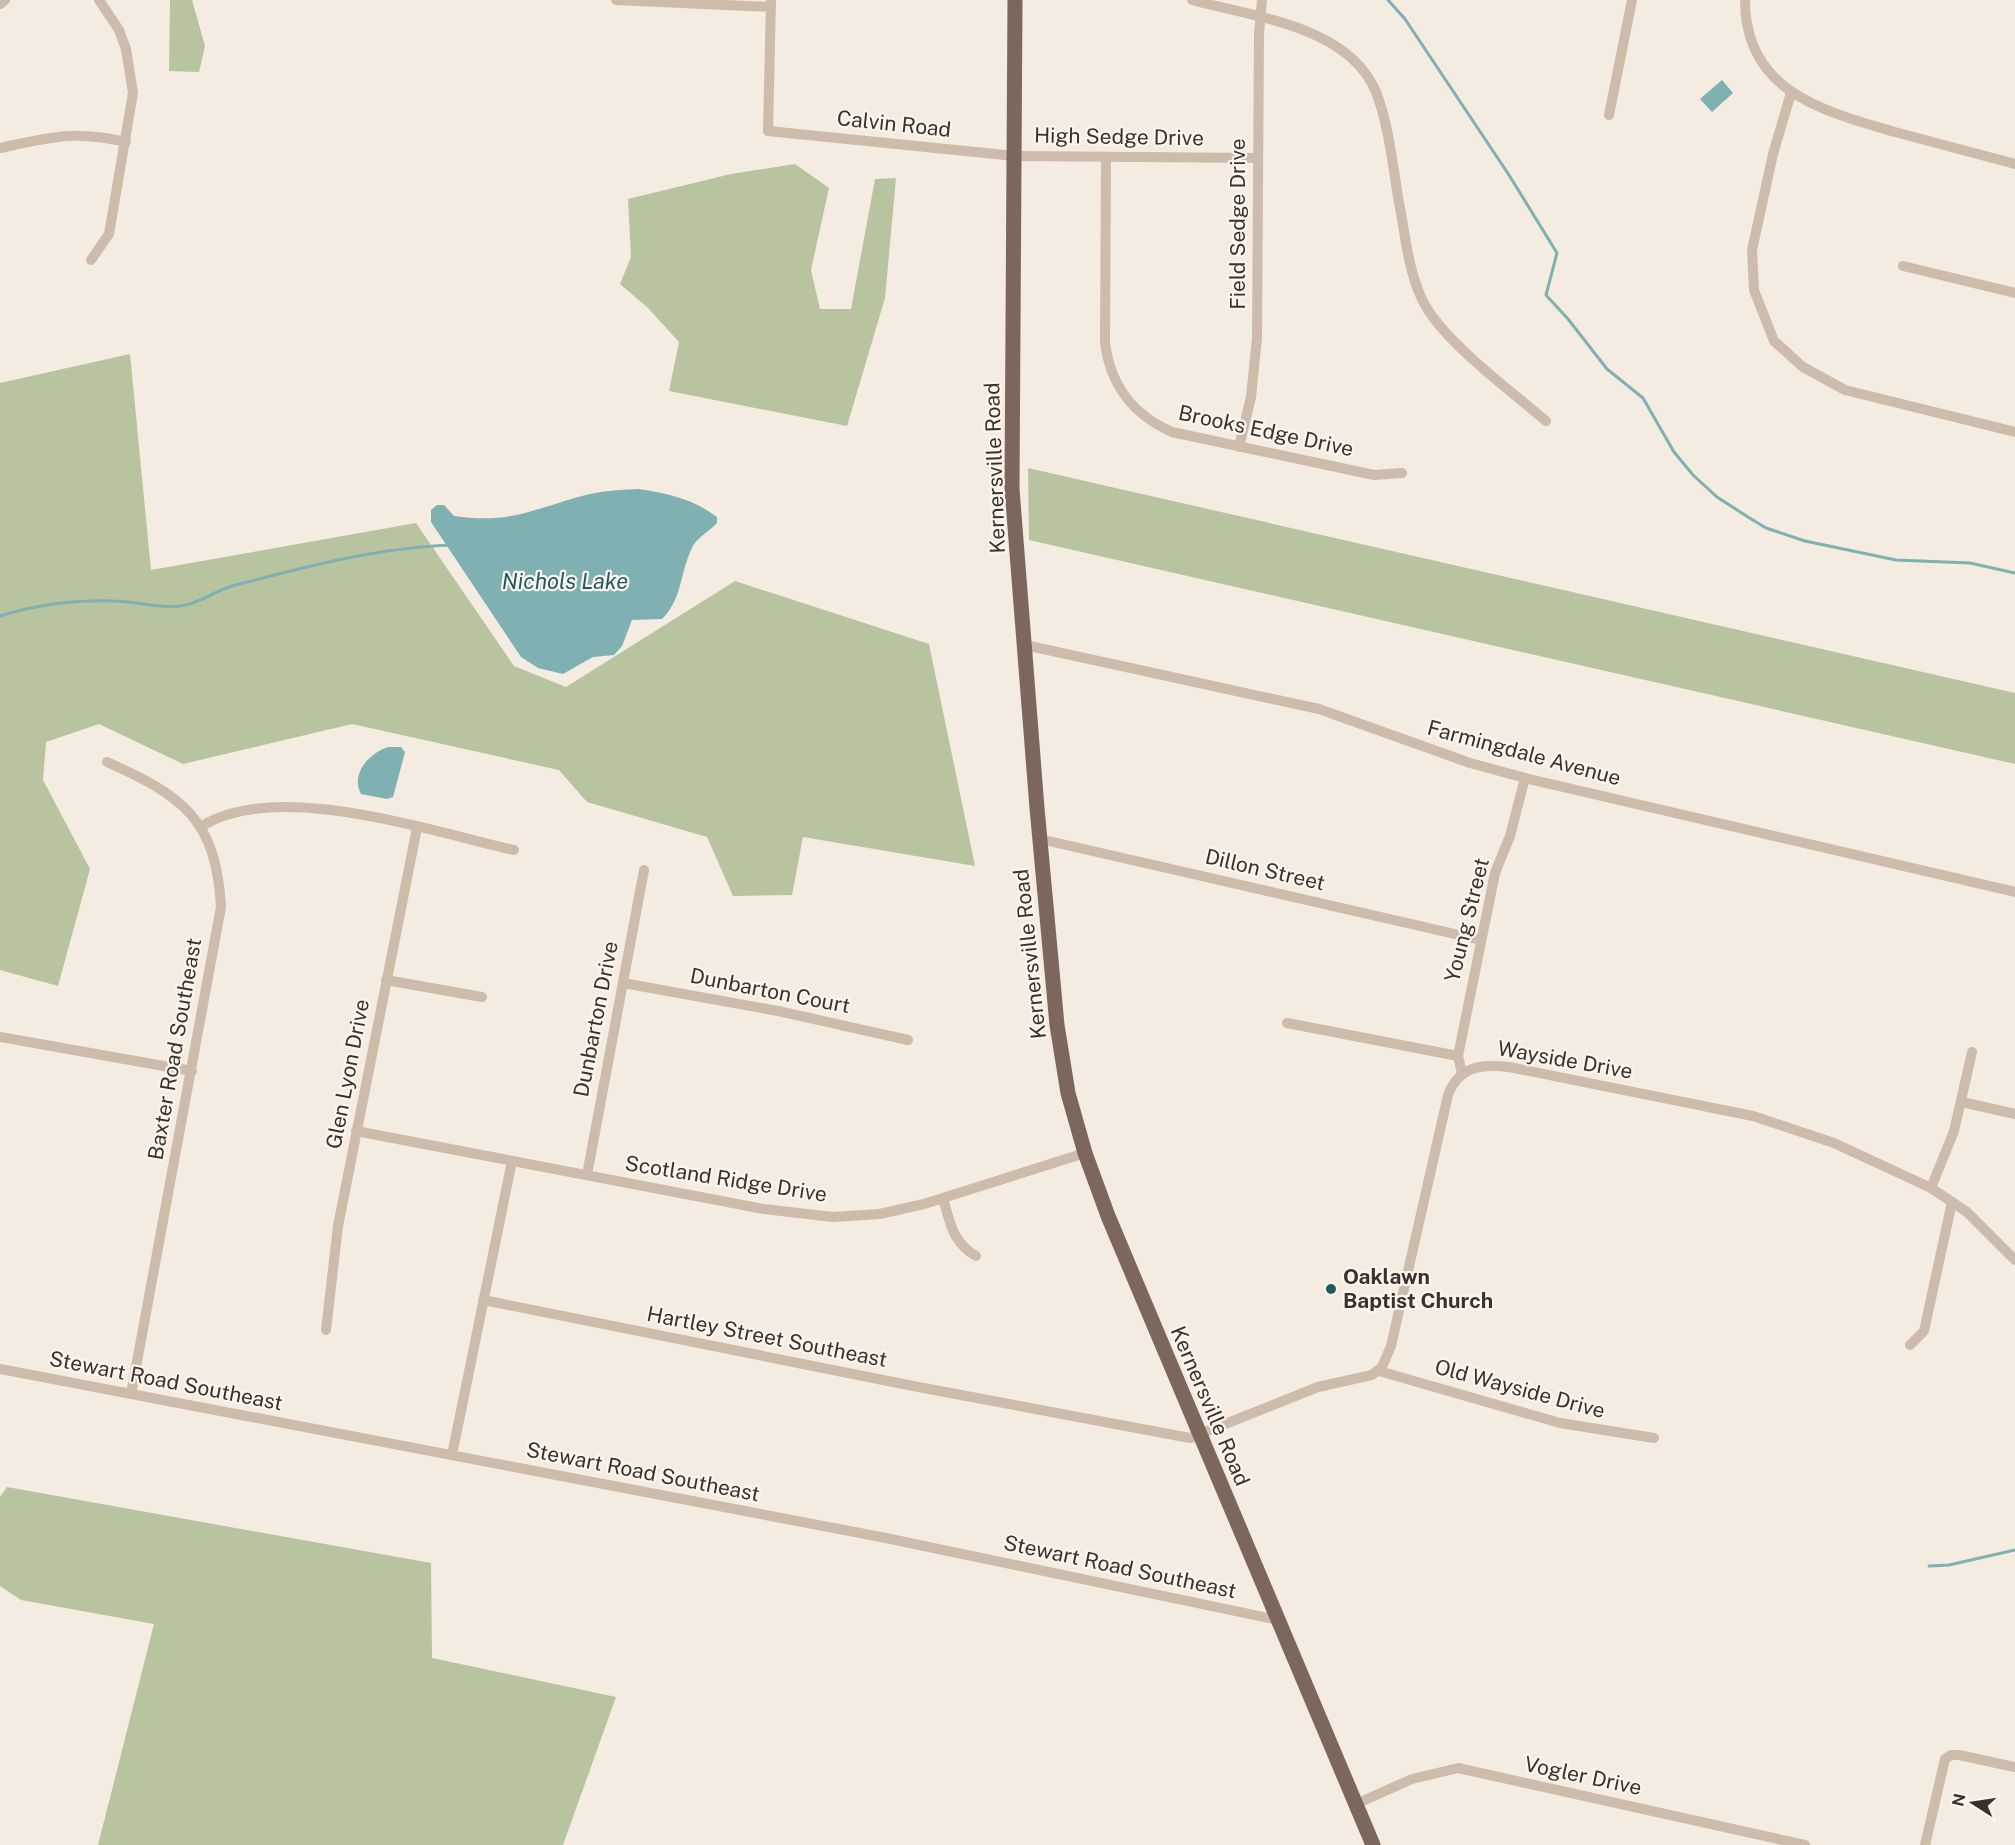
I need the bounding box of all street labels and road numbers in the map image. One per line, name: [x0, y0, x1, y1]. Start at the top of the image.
street label: Calvin Road: [836, 105, 952, 142]
street label: High Sedge Drive: [1034, 123, 1204, 150]
street label: Field Sedge Drive: [1225, 138, 1250, 310]
street label: Kernersville Road: [979, 382, 1010, 554]
street label: Brooks Edge Drive: [1176, 400, 1356, 461]
street label: Farmingdale Avenue: [1425, 715, 1624, 790]
street label: Dillon Street: [1203, 844, 1327, 895]
street label: Young Street: [1439, 855, 1494, 985]
street label: Kernersville Road: [1008, 868, 1051, 1040]
street label: Baxter Road Southeast: [143, 936, 206, 1162]
street label: Dunbarton Drive: [568, 939, 623, 1099]
street label: Dunbarton Court: [688, 963, 852, 1018]
street label: Glen Lyon Drive: [321, 997, 374, 1151]
street label: Wayside Drive: [1496, 1035, 1635, 1084]
street label: Scotland Ridge Drive: [623, 1150, 829, 1207]
street label: Hartley Street Southeast: [645, 1301, 889, 1372]
street label: Kernersville Road: [1166, 1322, 1255, 1489]
street label: Stewart Road Southeast: [47, 1346, 285, 1415]
street label: Old Wayside Drive: [1432, 1354, 1608, 1423]
street label: Stewart Road Southeast: [524, 1437, 762, 1506]
street label: Stewart Road Southeast: [1001, 1530, 1239, 1603]
street label: Vogler Drive: [1522, 1751, 1644, 1800]

